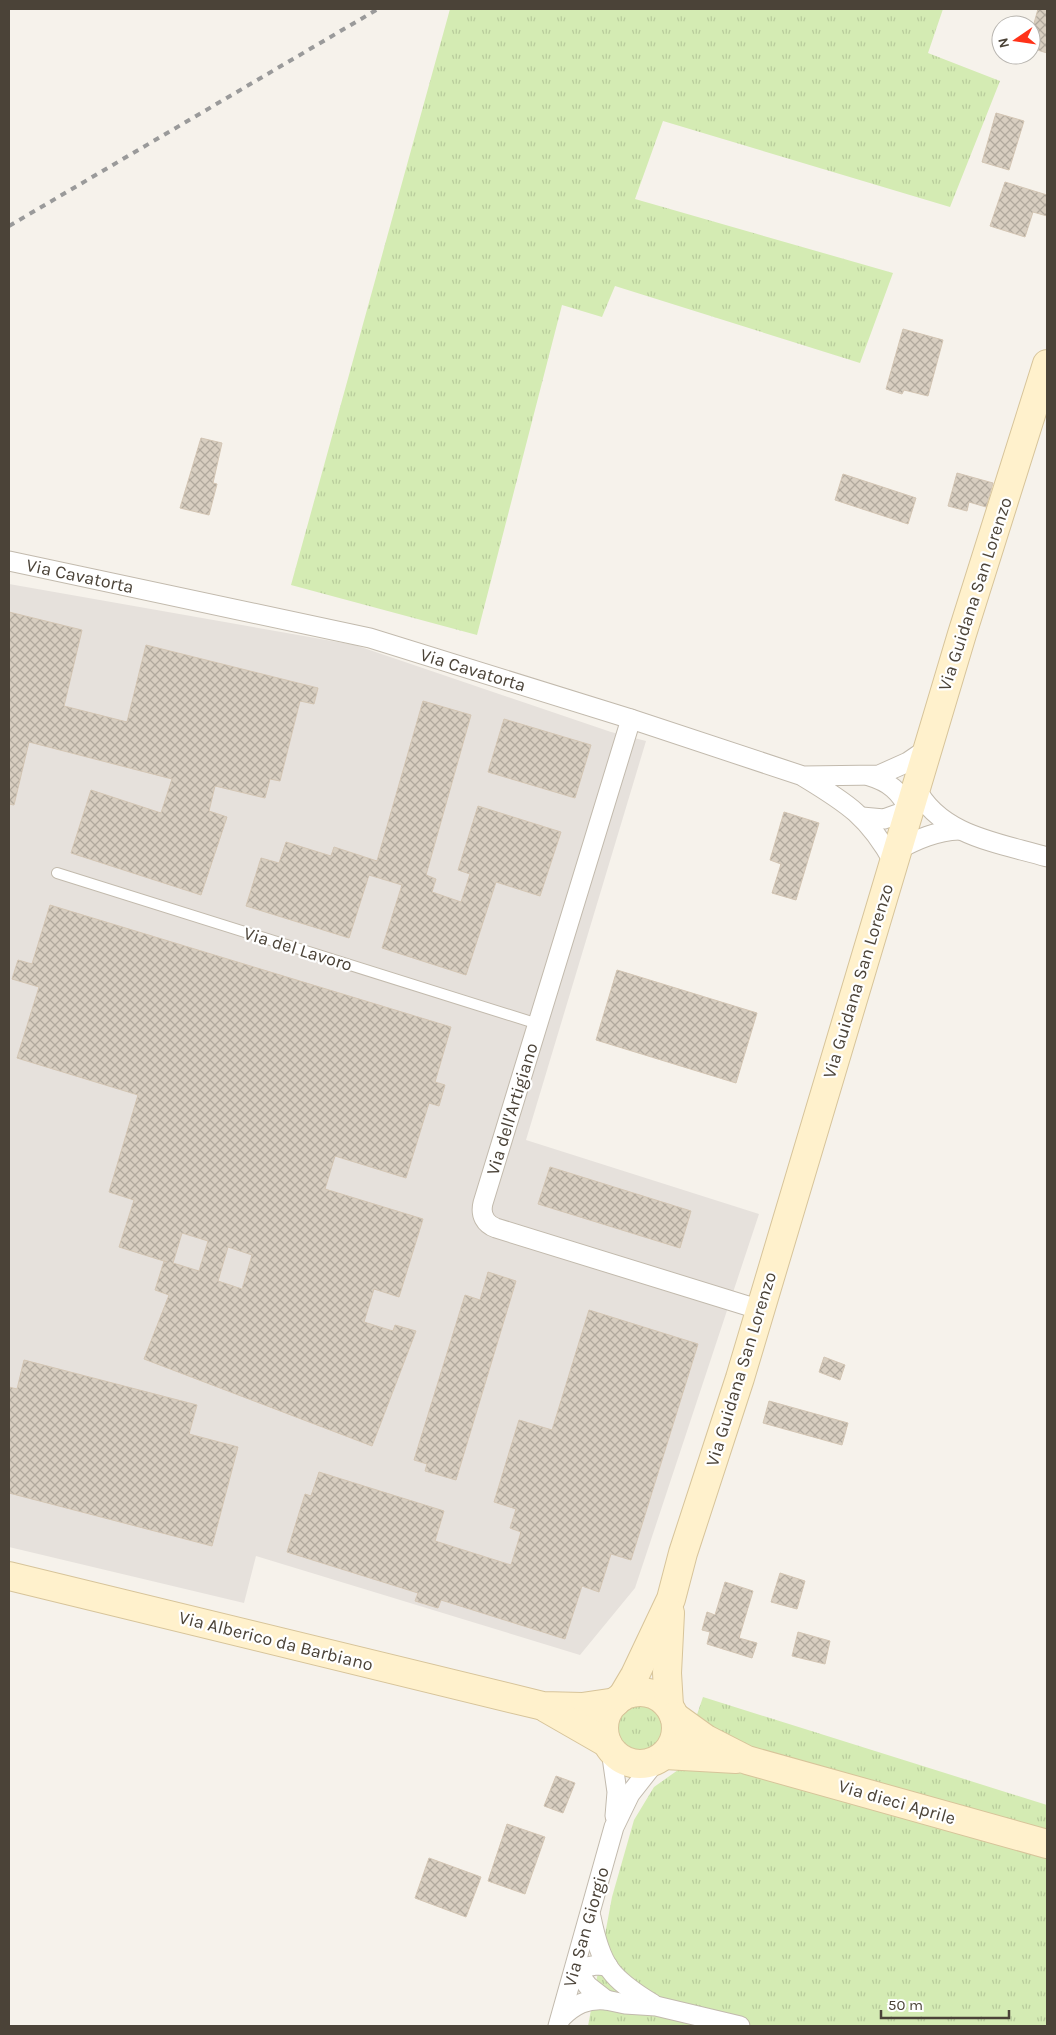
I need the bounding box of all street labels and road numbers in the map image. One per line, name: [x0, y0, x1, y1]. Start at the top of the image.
street label: Via Guidana San Lorenzo: [933, 494, 1017, 694]
street label: Via Cavatorta: [24, 554, 136, 598]
street label: Via Cavatorta: [417, 643, 529, 697]
street label: Via Guidana San Lorenzo: [818, 881, 898, 1081]
street label: Via del Lavoro: [241, 922, 355, 976]
street label: Via dell'Artigiano: [481, 1040, 543, 1178]
street label: Via Guidana San Lorenzo: [701, 1269, 781, 1469]
street label: Via Alberico da Barbiano: [177, 1606, 375, 1676]
street label: Via dieci Aprile: [836, 1775, 958, 1829]
street label: Via San Giorgio: [558, 1864, 614, 1990]

